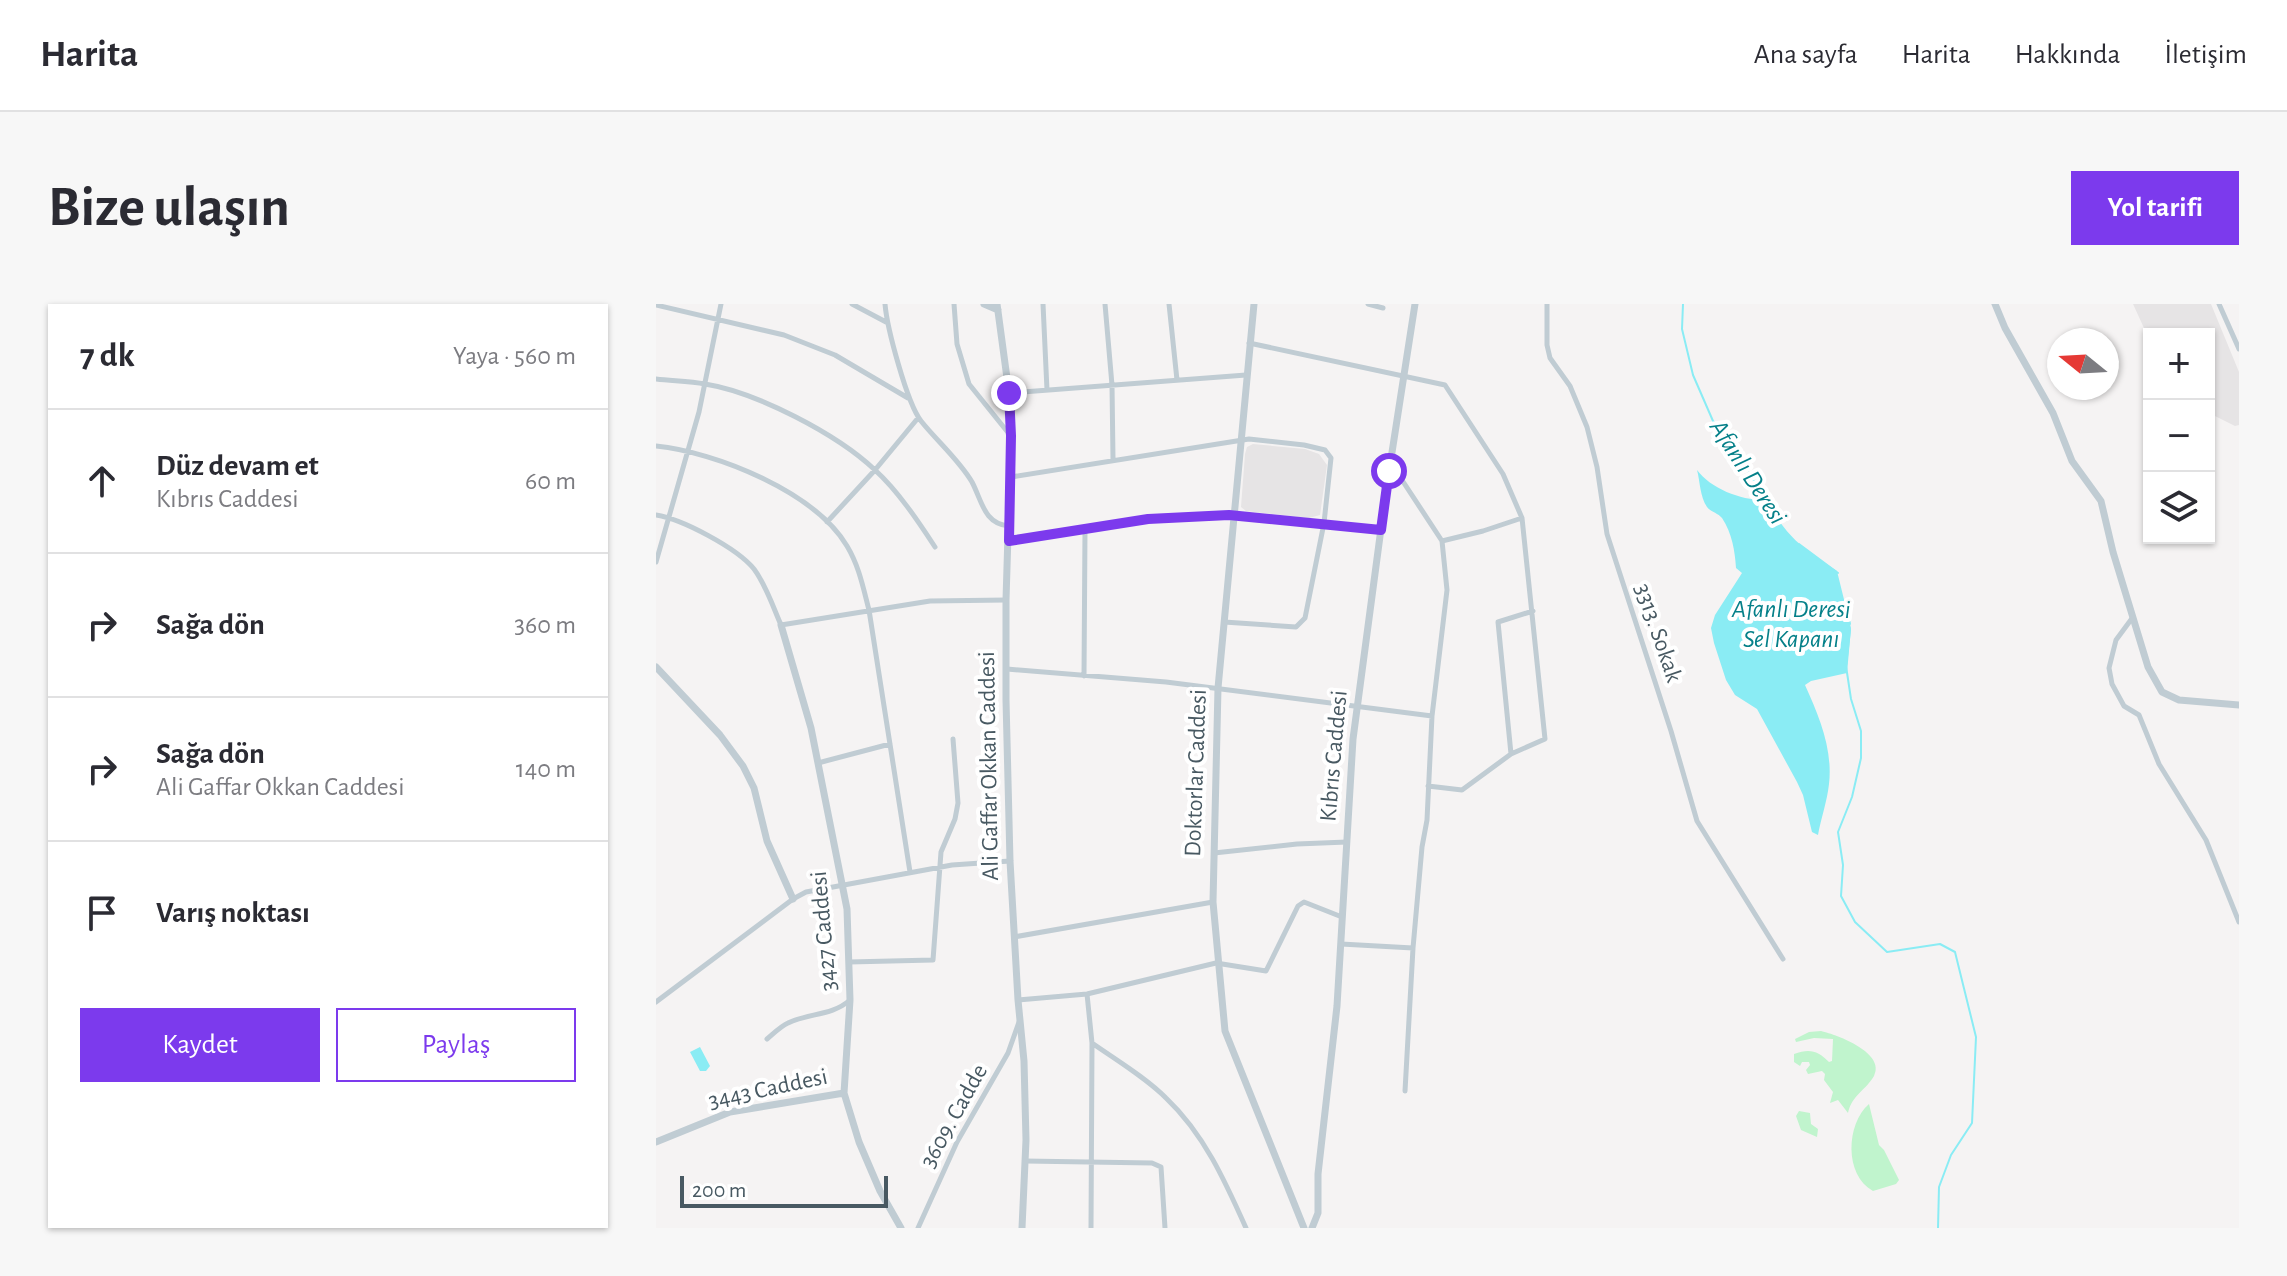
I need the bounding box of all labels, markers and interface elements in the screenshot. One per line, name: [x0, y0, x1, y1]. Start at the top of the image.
text: Harita: [40, 36, 138, 74]
text: Ana sayfa: [1754, 41, 1858, 69]
text: Harita: [1902, 41, 1971, 69]
text: Hakkında: [2015, 41, 2120, 69]
text: İletişim: [2164, 41, 2247, 69]
button: Yol tarifi: [2071, 171, 2239, 245]
text: Bize ulaşın: [48, 180, 290, 236]
north arrow: [2047, 328, 2119, 400]
map controls: [2143, 328, 2215, 544]
button: +: [2143, 328, 2215, 400]
text: 7 dk: [80, 339, 135, 373]
text: Yaya · 560 m: [453, 343, 576, 369]
route end: [991, 375, 1027, 411]
button: −: [2143, 400, 2215, 472]
water label: Afanlı Deresi: [1704, 414, 1791, 529]
text: Düz devam et: [156, 451, 319, 481]
route start: [1371, 453, 1407, 489]
icon: ahead: [80, 459, 124, 503]
text: 60 m: [525, 468, 576, 494]
button: layers: [2143, 472, 2215, 544]
text: Kıbrıs Caddesi: [156, 486, 299, 512]
street label: 3313. Sokak: [1630, 581, 1686, 685]
water label: Afanlı Deresi Sel Kapanı: [1731, 596, 1851, 652]
icon: right: [80, 603, 124, 647]
text: Sağa dön: [156, 610, 265, 640]
text: 360 m: [514, 612, 576, 638]
street label: Ali Gaffar Okkan Caddesi: [975, 651, 1003, 881]
street label: Doktorlar Caddesi: [1181, 689, 1211, 857]
street label: Kıbrıs Caddesi: [1316, 689, 1352, 823]
text: Sağa dön: [156, 739, 265, 769]
icon: right: [80, 747, 124, 791]
text: 140 m: [516, 756, 576, 782]
text: Ali Gaffar Okkan Caddesi: [156, 774, 405, 800]
street label: 3427 Caddesi: [807, 870, 841, 992]
icon: arrive: [80, 891, 124, 935]
text: Varış noktası: [156, 898, 310, 928]
button: Kaydet: [80, 1008, 320, 1082]
button: Paylaş: [336, 1008, 576, 1082]
street label: 3609. Cadde: [916, 1060, 992, 1172]
street label: 3443 Caddesi: [706, 1065, 830, 1113]
scale bar: [680, 1172, 888, 1208]
text: 200 m: [692, 1179, 746, 1201]

